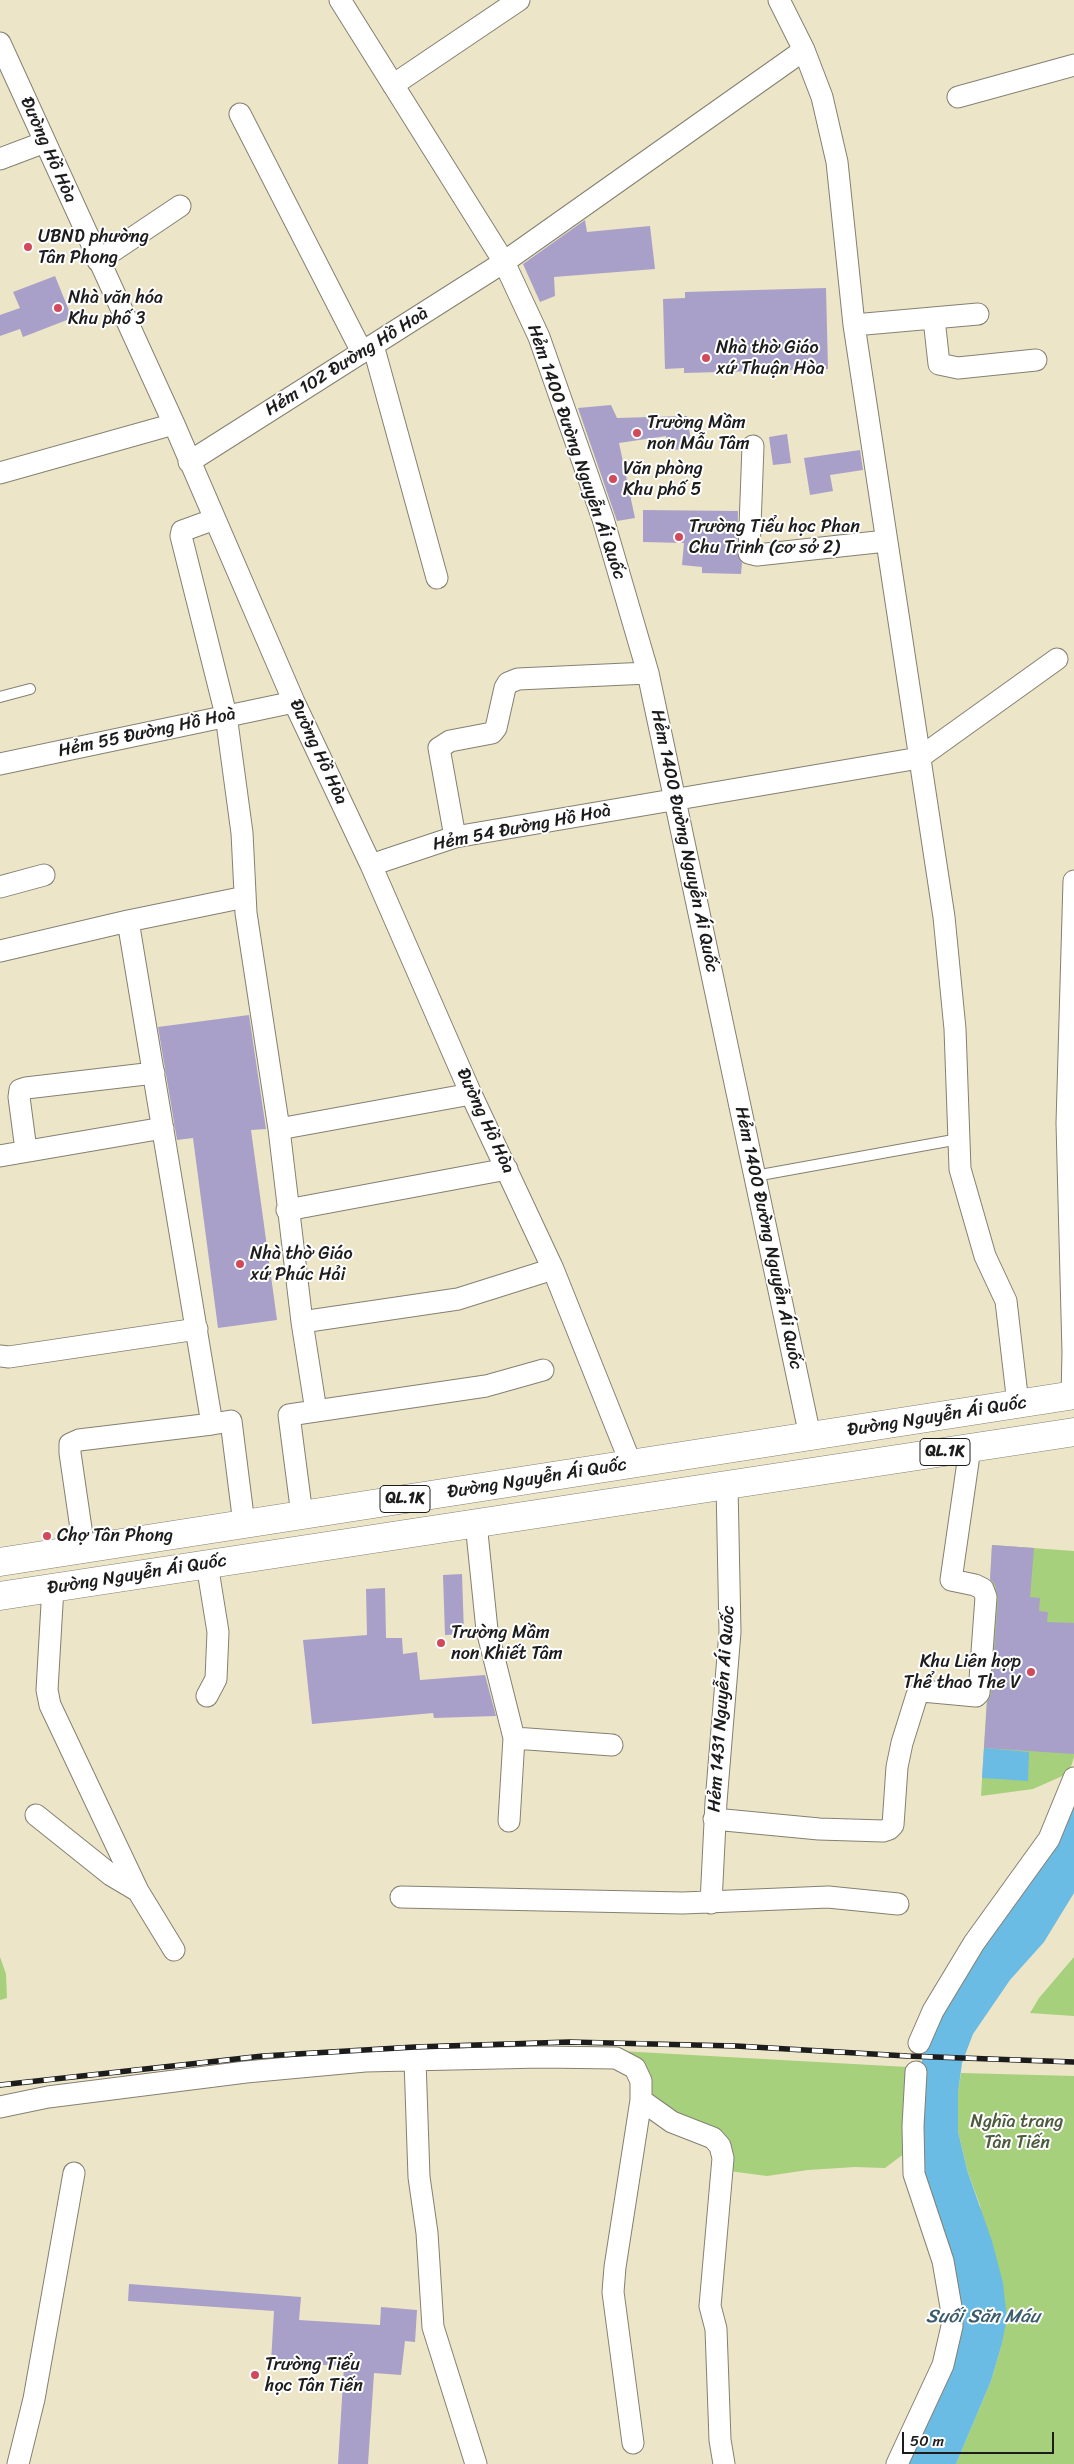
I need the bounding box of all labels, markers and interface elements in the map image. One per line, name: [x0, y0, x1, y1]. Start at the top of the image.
street label: Đường Hồ Hòa: [15, 94, 81, 206]
place label: UBND phường Tân Phong: [38, 226, 149, 268]
marker: UBND phường Tân Phong: [22, 241, 34, 253]
place label: Nhà văn hóa Khu phố 3: [68, 287, 163, 330]
marker: Nhà văn hóa Khu phố 3: [52, 302, 64, 314]
street label: Hẻm 102 Đường Hồ Hoà: [261, 303, 433, 421]
street label: Hẻm 1400 Đường Nguyễn Ái Quốc: [522, 322, 630, 582]
place label: Nhà thờ Giáo xứ Thuận Hòa: [716, 337, 825, 379]
marker: Nhà thờ Giáo xứ Thuận Hòa: [700, 352, 712, 364]
place label: Trường Mầm non Mẫu Tâm: [647, 412, 750, 454]
marker: Trường Mầm non Mẫu Tâm: [631, 427, 643, 439]
place label: Văn phòng Khu phố 5: [623, 458, 703, 500]
marker: Văn phòng Khu phố 5: [607, 473, 619, 485]
place label: Trường Tiểu học Phan Chu Trinh (cơ sở 2): [689, 516, 860, 558]
marker: Trường Tiểu học Phan Chu Trinh (cơ sở 2): [673, 531, 685, 543]
street label: Đường Hồ Hòa: [284, 696, 352, 808]
street label: Hẻm 55 Đường Hồ Hoà: [56, 704, 238, 762]
street label: Hẻm 1400 Đường Nguyễn Ái Quốc: [646, 708, 722, 974]
street label: Hẻm 54 Đường Hồ Hoà: [431, 800, 613, 856]
street label: Đường Hồ Hòa: [451, 1065, 519, 1177]
street label: Hẻm 1400 Đường Nguyễn Ái Quốc: [730, 1105, 806, 1371]
place label: Nhà thờ Giáo xứ Phúc Hải: [250, 1243, 353, 1286]
marker: Nhà thờ Giáo xứ Phúc Hải: [234, 1258, 246, 1270]
street label: Đường Nguyễn Ái Quốc: [846, 1392, 1028, 1442]
road number: QL.1K: [920, 1438, 970, 1465]
street label: Đường Nguyễn Ái Quốc: [446, 1454, 628, 1504]
road number: QL.1K: [380, 1486, 430, 1512]
place label: Chợ Tân Phong: [57, 1525, 173, 1547]
marker: Chợ Tân Phong: [41, 1530, 53, 1542]
street label: Đường Nguyễn Ái Quốc: [46, 1550, 228, 1600]
street label: Hẻm 1431 Nguyễn Ái Quốc: [704, 1605, 740, 1813]
place label: Trường Mầm non Khiết Tâm: [451, 1622, 563, 1665]
marker: Trường Mầm non Khiết Tâm: [435, 1637, 447, 1649]
place label: Khu Liên hợp Thể thao The V: [903, 1651, 1021, 1694]
marker: Khu Liên hợp Thể thao The V: [1025, 1666, 1037, 1678]
park label: Nghĩa trang Tân Tiến: [971, 2111, 1063, 2154]
water label: Suối Săn Máu: [926, 2306, 1040, 2328]
place label: Trường Tiểu học Tân Tiến: [265, 2354, 363, 2396]
marker: Trường Tiểu học Tân Tiến: [249, 2369, 261, 2381]
scale bar: [904, 2422, 1056, 2454]
text: 50 m: [910, 2428, 944, 2454]

